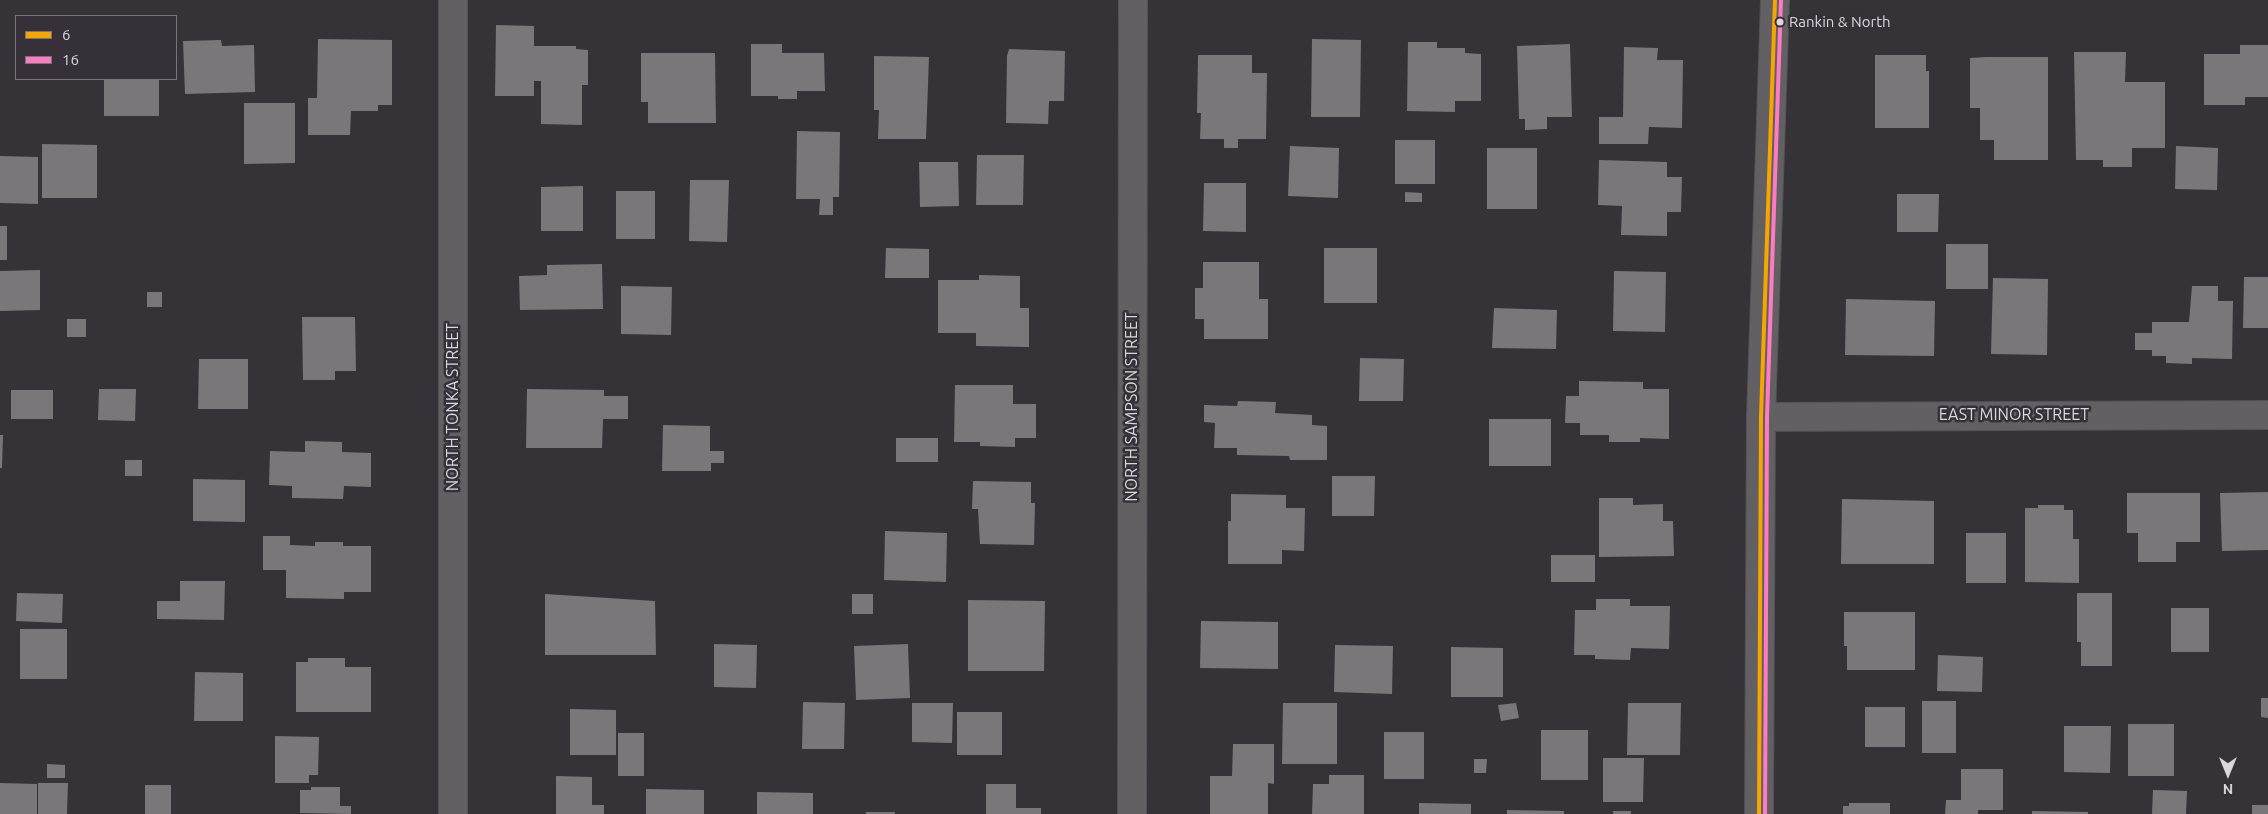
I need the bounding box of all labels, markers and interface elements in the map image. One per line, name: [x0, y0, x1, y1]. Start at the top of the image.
place label: Rankin & North: [1789, 13, 1891, 31]
legend: [15, 15, 178, 80]
marker: Rankin & North: [1775, 17, 1785, 27]
text: 6: [62, 26, 70, 43]
text: 16: [62, 51, 79, 68]
street label: NORTH SAMPSON STREET: [1122, 312, 1142, 502]
street label: NORTH TONKA STREET: [443, 323, 463, 491]
street label: EAST MINOR STREET: [1939, 405, 2089, 425]
north arrow: [2203, 749, 2253, 799]
text: N: [2223, 781, 2233, 797]

